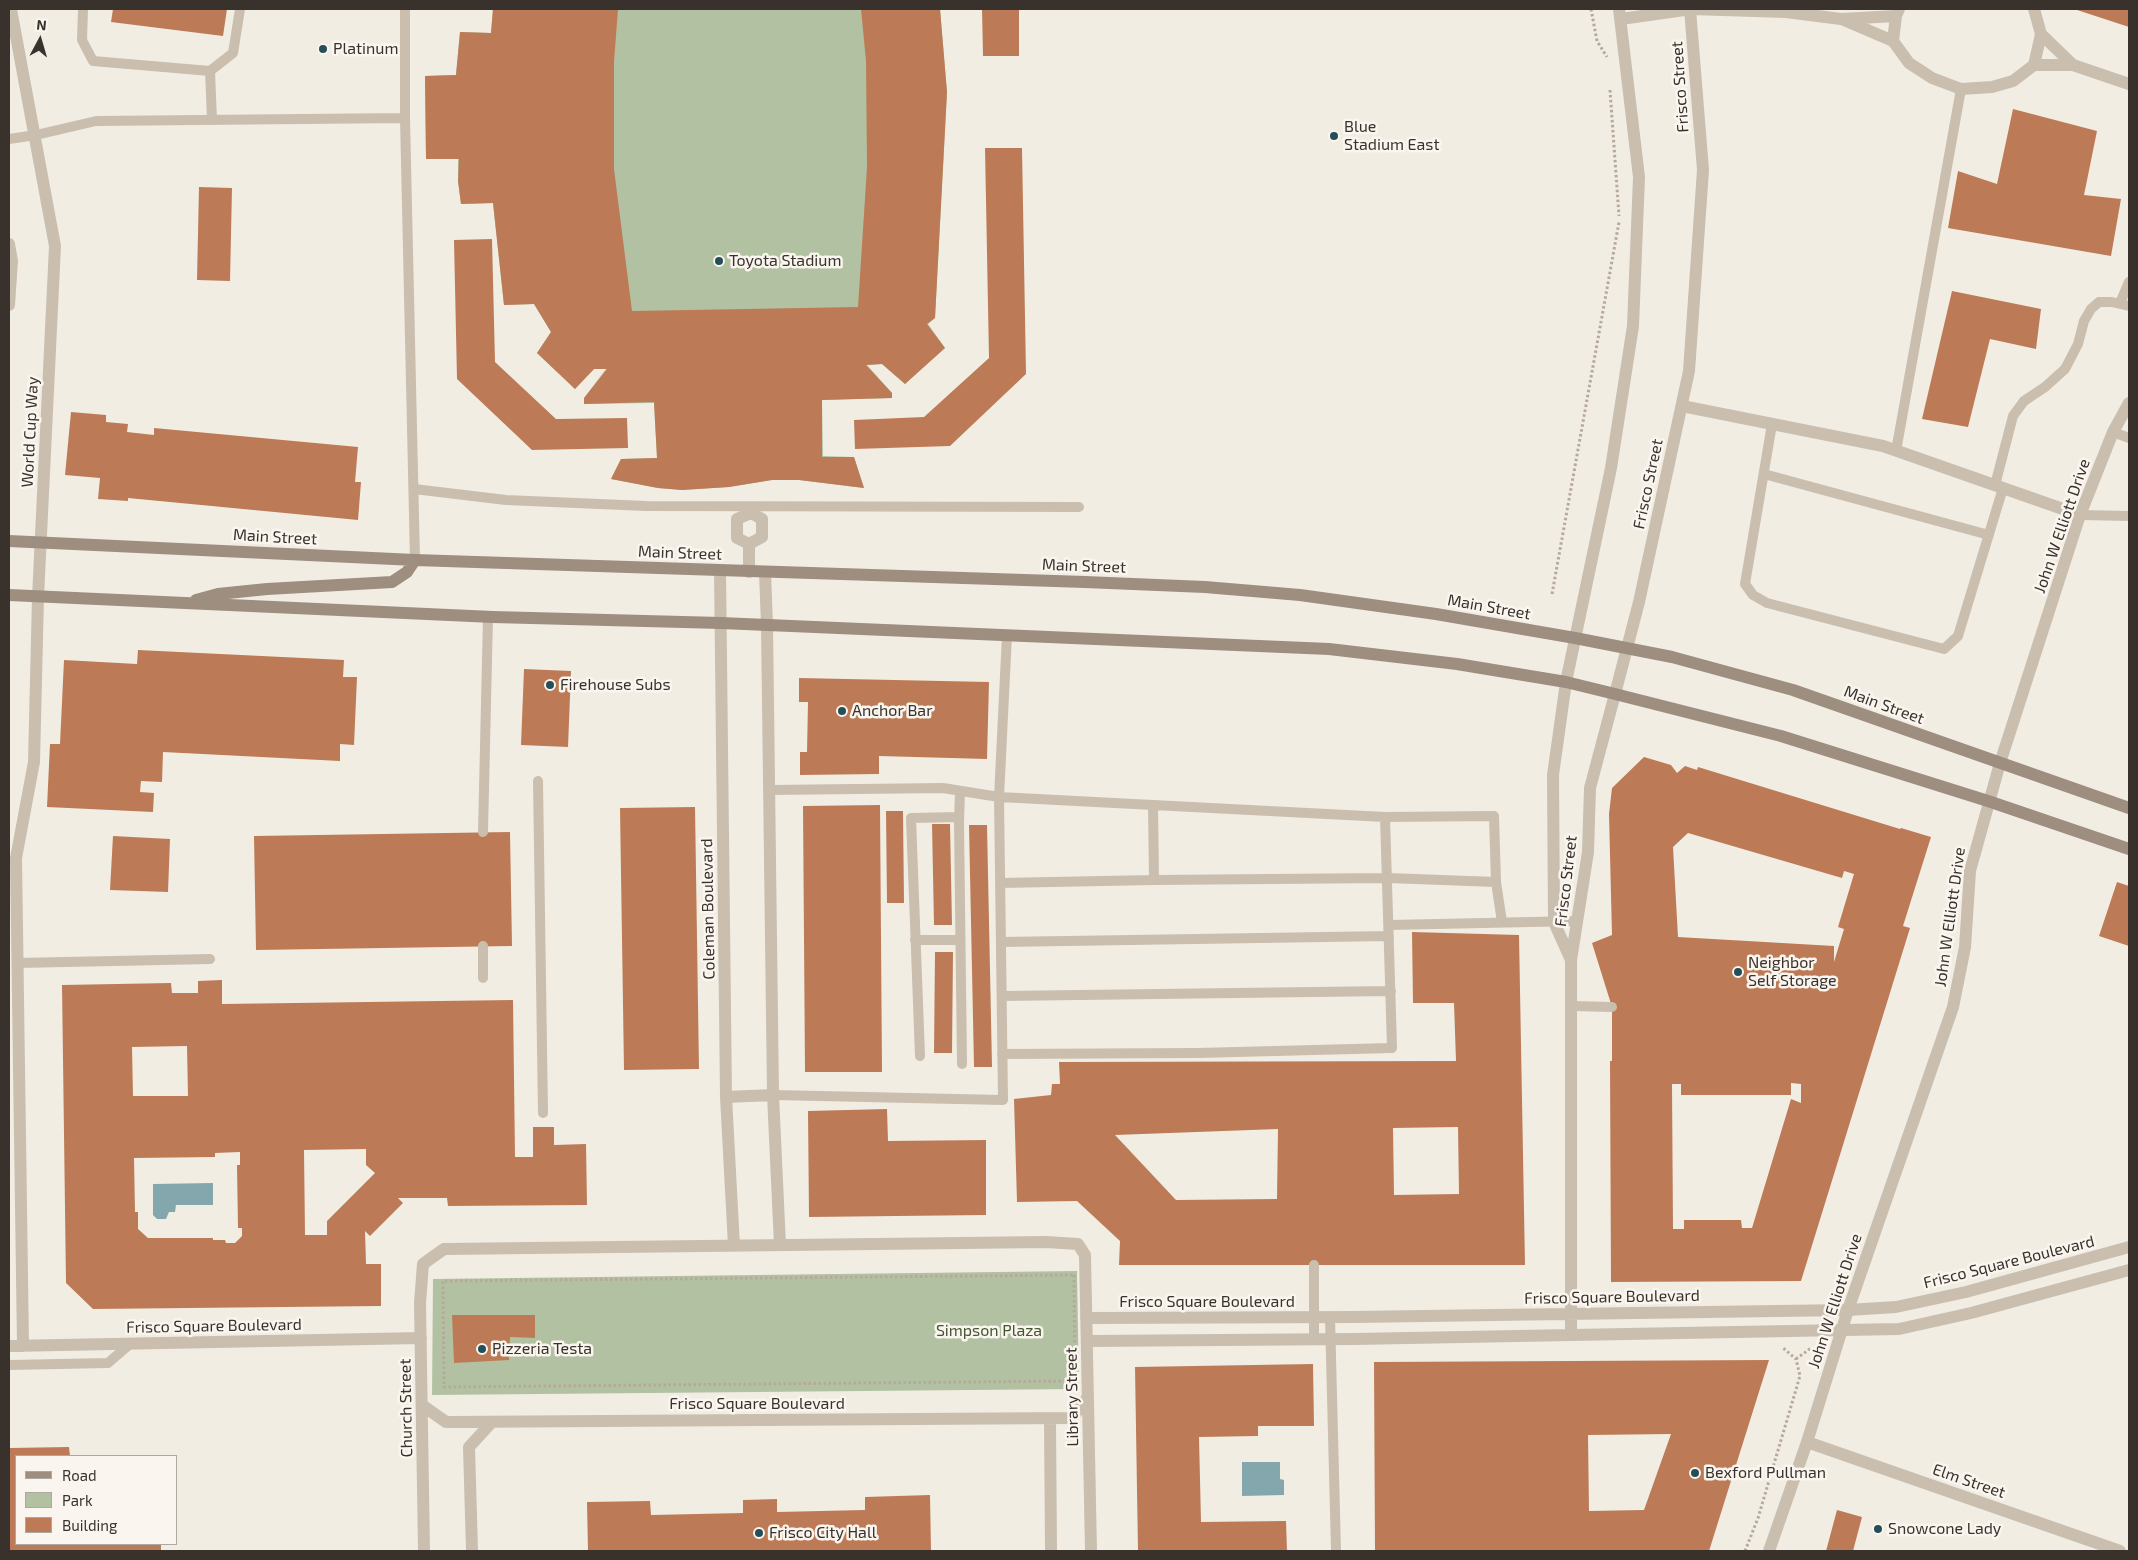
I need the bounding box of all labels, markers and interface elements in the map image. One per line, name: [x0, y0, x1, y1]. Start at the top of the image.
north arrow: [15, 15, 65, 65]
text: N: [36, 16, 48, 34]
place label: Platinum: [333, 39, 398, 59]
street label: Frisco Street: [1667, 41, 1693, 133]
marker: Platinum: [317, 43, 329, 55]
place label: Blue Stadium East: [1344, 117, 1440, 155]
marker: Blue Stadium East: [1328, 130, 1340, 142]
place label: Toyota Stadium: [729, 251, 841, 271]
marker: Toyota Stadium: [713, 255, 725, 267]
street label: World Cup Way: [18, 376, 42, 488]
street label: Frisco Street: [1629, 437, 1667, 531]
street label: John W Elliott Drive: [2030, 456, 2094, 596]
street label: Main Street: [232, 525, 318, 549]
street label: Main Street: [638, 542, 722, 564]
street label: Main Street: [1042, 555, 1126, 577]
street label: Main Street: [1446, 590, 1532, 624]
place label: Firehouse Subs: [560, 675, 671, 695]
marker: Firehouse Subs: [544, 679, 556, 691]
street label: Main Street: [1841, 682, 1927, 728]
place label: Anchor Bar: [852, 701, 933, 721]
marker: Anchor Bar: [836, 705, 848, 717]
street label: Frisco Street: [1551, 834, 1581, 928]
street label: Coleman Boulevard: [697, 838, 719, 980]
street label: John W Elliott Drive: [1931, 846, 1969, 988]
place label: Neighbor Self Storage: [1748, 953, 1837, 991]
marker: Neighbor Self Storage: [1732, 966, 1744, 978]
street label: John W Elliott Drive: [1804, 1231, 1866, 1371]
street label: Frisco Square Boulevard: [1921, 1231, 2097, 1293]
street label: Frisco Square Boulevard: [1524, 1286, 1700, 1308]
street label: Frisco Square Boulevard: [1119, 1292, 1295, 1312]
street label: Frisco Square Boulevard: [126, 1315, 302, 1337]
park label: Simpson Plaza: [936, 1321, 1042, 1341]
place label: Pizzeria Testa: [492, 1339, 592, 1359]
marker: Pizzeria Testa: [476, 1343, 488, 1355]
street label: Library Street: [1062, 1347, 1082, 1447]
street label: Church Street: [396, 1358, 416, 1458]
street label: Frisco Square Boulevard: [669, 1394, 845, 1414]
legend: [15, 1455, 178, 1545]
street label: Elm Street: [1930, 1460, 2008, 1502]
place label: Bexford Pullman: [1705, 1463, 1826, 1483]
text: Road: [62, 1466, 97, 1484]
marker: Bexford Pullman: [1689, 1467, 1701, 1479]
text: Park: [62, 1491, 93, 1509]
text: Building: [62, 1516, 117, 1534]
place label: Snowcone Lady: [1888, 1519, 2001, 1539]
place label: Frisco City Hall: [769, 1523, 876, 1543]
marker: Snowcone Lady: [1872, 1523, 1884, 1535]
marker: Frisco City Hall: [753, 1527, 765, 1539]

